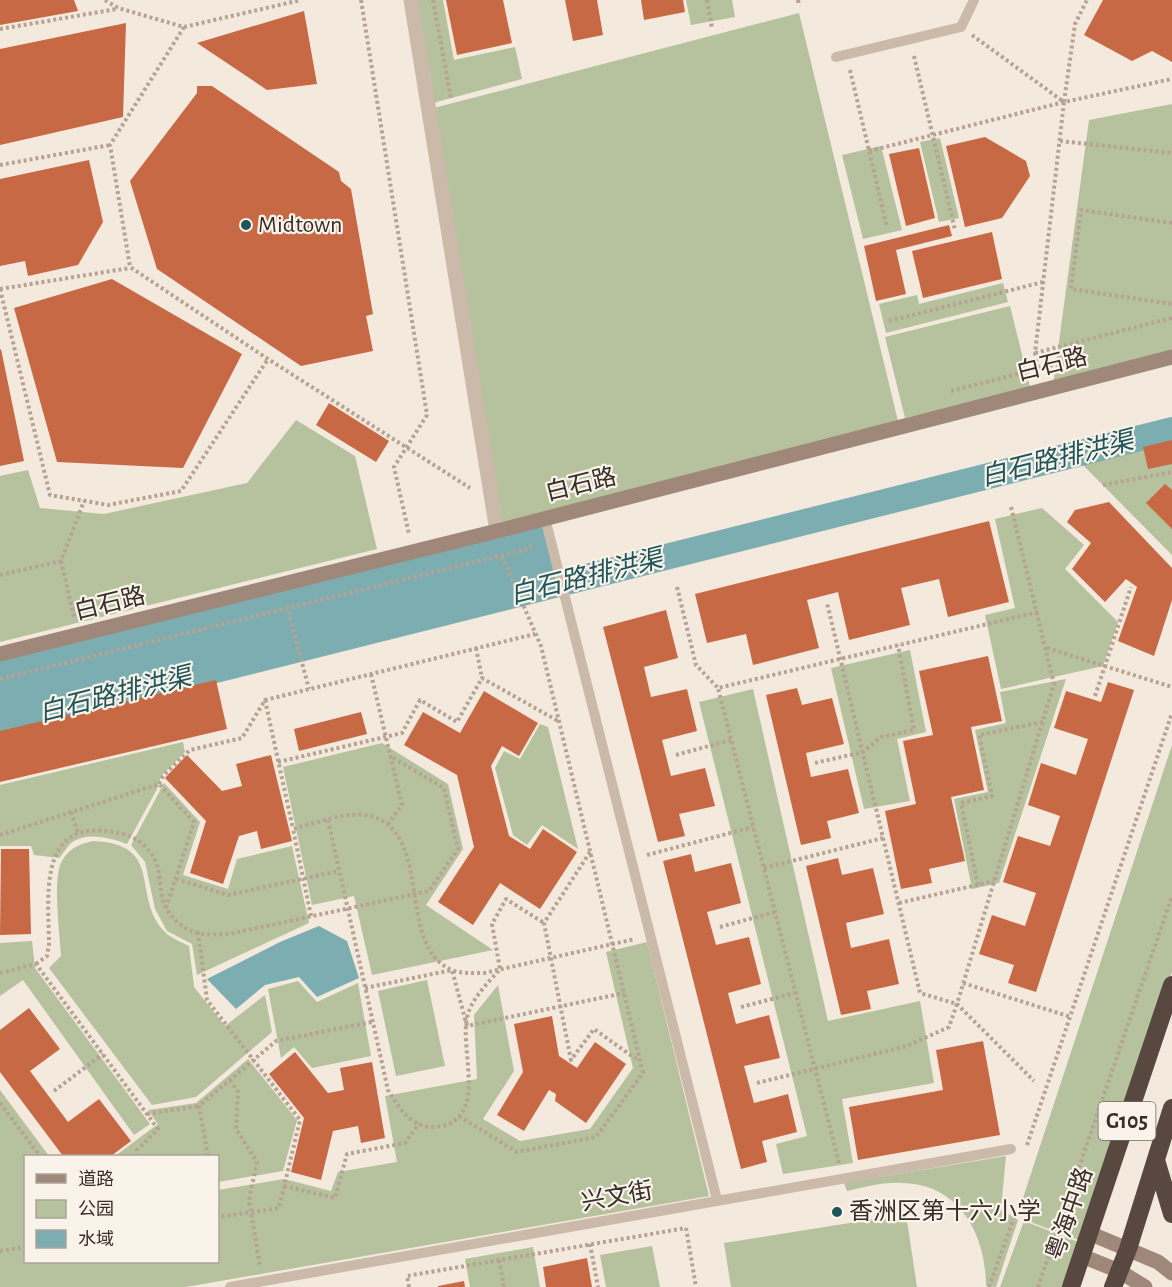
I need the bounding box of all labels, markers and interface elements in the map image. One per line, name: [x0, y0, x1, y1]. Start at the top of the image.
place label: Midtown: [258, 213, 343, 237]
marker: Midtown: [239, 218, 253, 232]
street label: 白石路: [1014, 343, 1090, 385]
water label: 白石路排洪渠: [978, 426, 1140, 490]
street label: 白石路: [543, 463, 619, 505]
water label: 白石路排洪渠: [507, 544, 669, 608]
street label: 白石路: [72, 582, 148, 624]
water label: 白石路排洪渠: [36, 662, 198, 726]
road number: G105: [1098, 1102, 1156, 1140]
legend: [24, 1155, 219, 1263]
street label: 粤海中路: [1041, 1164, 1097, 1263]
text: 道路: [78, 1169, 114, 1189]
street label: 兴文街: [579, 1177, 655, 1215]
place label: 香洲区第十六小学: [849, 1198, 1041, 1224]
text: 公园: [78, 1200, 114, 1219]
marker: 香洲区第十六小学: [830, 1205, 844, 1219]
text: 水域: [78, 1230, 114, 1249]

